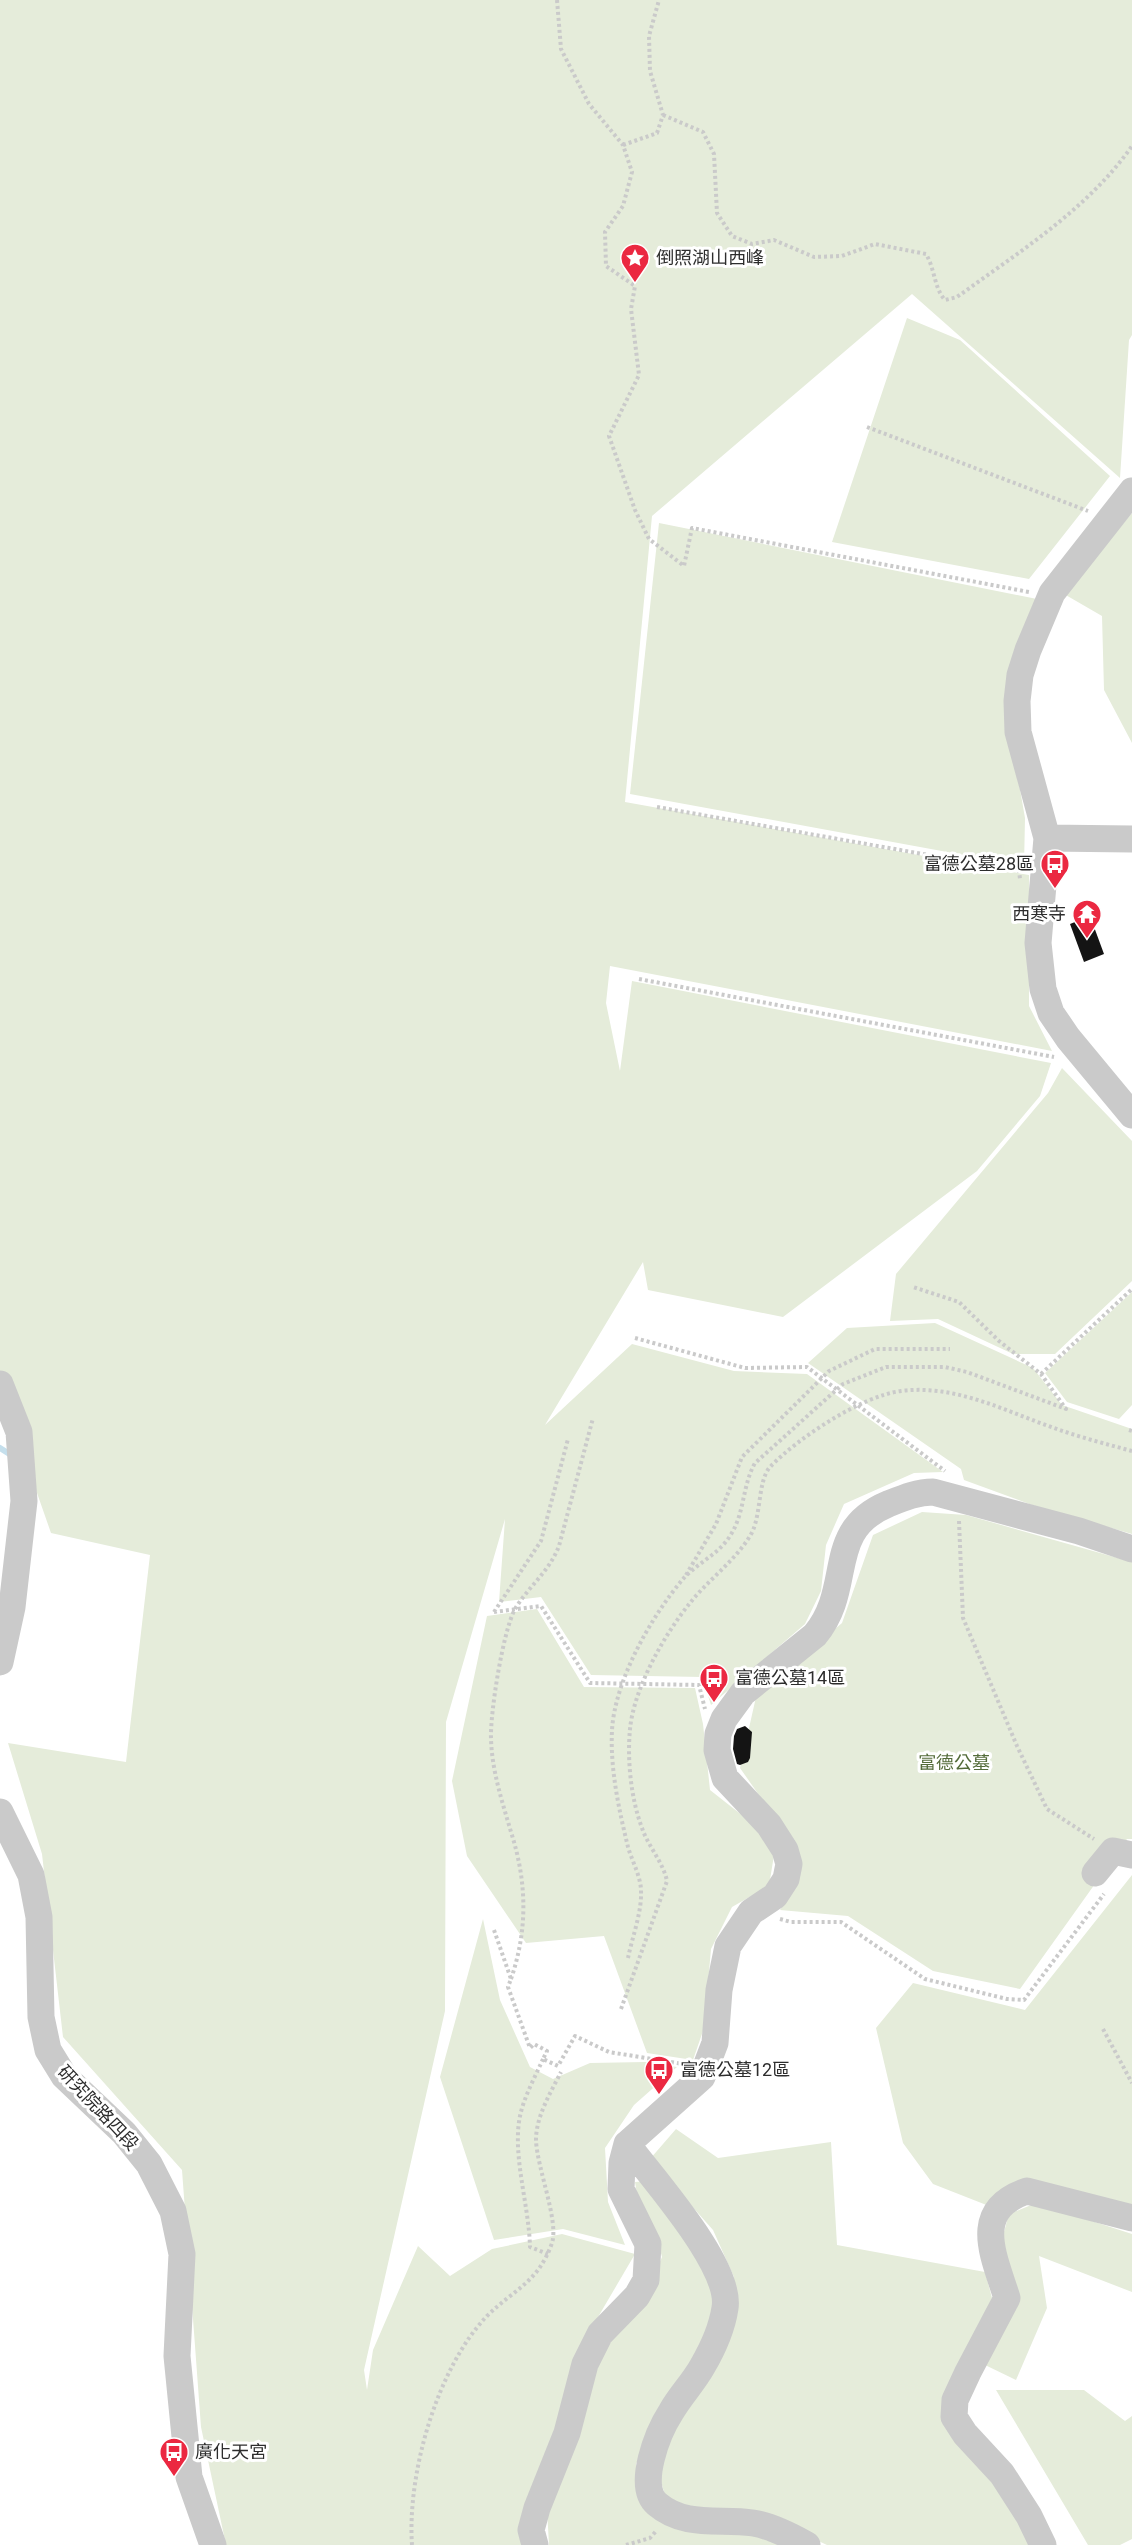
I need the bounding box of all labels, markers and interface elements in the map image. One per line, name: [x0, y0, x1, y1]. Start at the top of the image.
place icon: 倒照湖山西峰: [619, 242, 651, 284]
place label: 倒照湖山西峰: [656, 247, 764, 268]
bus stop icon: 富德公墓28區: [1039, 848, 1071, 890]
place label: 富德公墓28區: [924, 853, 1034, 874]
temple icon: 西寒寺: [1071, 898, 1103, 940]
place label: 西寒寺: [1012, 903, 1066, 924]
bus stop icon: 富德公墓14區: [698, 1662, 730, 1704]
place label: 富德公墓14區: [735, 1667, 845, 1688]
park label: 富德公墓: [918, 1752, 990, 1773]
bus stop icon: 富德公墓12區: [643, 2054, 675, 2096]
place label: 富德公墓12區: [680, 2059, 790, 2080]
street label: 研究院路四段: [54, 2061, 143, 2154]
bus stop icon: 廣化天宮: [158, 2436, 190, 2478]
place label: 廣化天宮: [195, 2441, 267, 2462]

